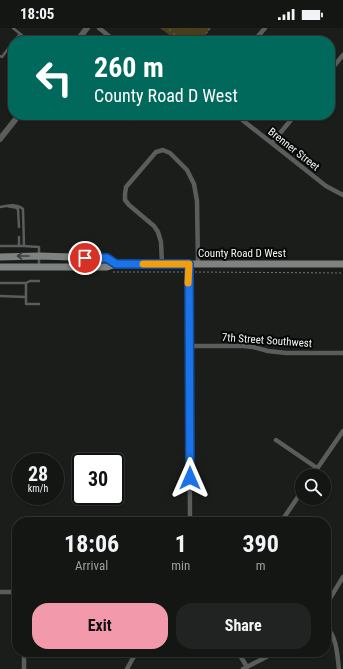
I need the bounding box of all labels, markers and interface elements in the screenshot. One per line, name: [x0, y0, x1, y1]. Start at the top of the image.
text: 18:05: [20, 5, 54, 23]
text: 260 m: [94, 51, 164, 84]
icon: left: [28, 52, 80, 104]
text: County Road D West: [94, 85, 238, 106]
street label: Brenner Street: [265, 125, 322, 174]
pin: [68, 241, 102, 275]
icon: arrive: [74, 247, 96, 269]
street label: County Road D West: [198, 247, 286, 260]
one-way arrow: [17, 252, 30, 260]
street label: 7th Street Southwest: [221, 331, 313, 350]
speed limit sign: 30: [72, 453, 124, 505]
position arrow: [169, 457, 211, 499]
text: 28: [28, 462, 48, 486]
map controls: [295, 469, 331, 505]
button: search: [295, 469, 331, 505]
text: km/h: [28, 483, 48, 494]
text: 18:06: [64, 530, 119, 558]
text: 1: [175, 530, 187, 558]
text: 390: [242, 530, 279, 558]
text: Arrival: [75, 558, 108, 573]
text: min: [171, 558, 190, 573]
text: m: [256, 558, 266, 573]
button: Exit: [32, 603, 168, 649]
button: Share: [176, 603, 311, 649]

